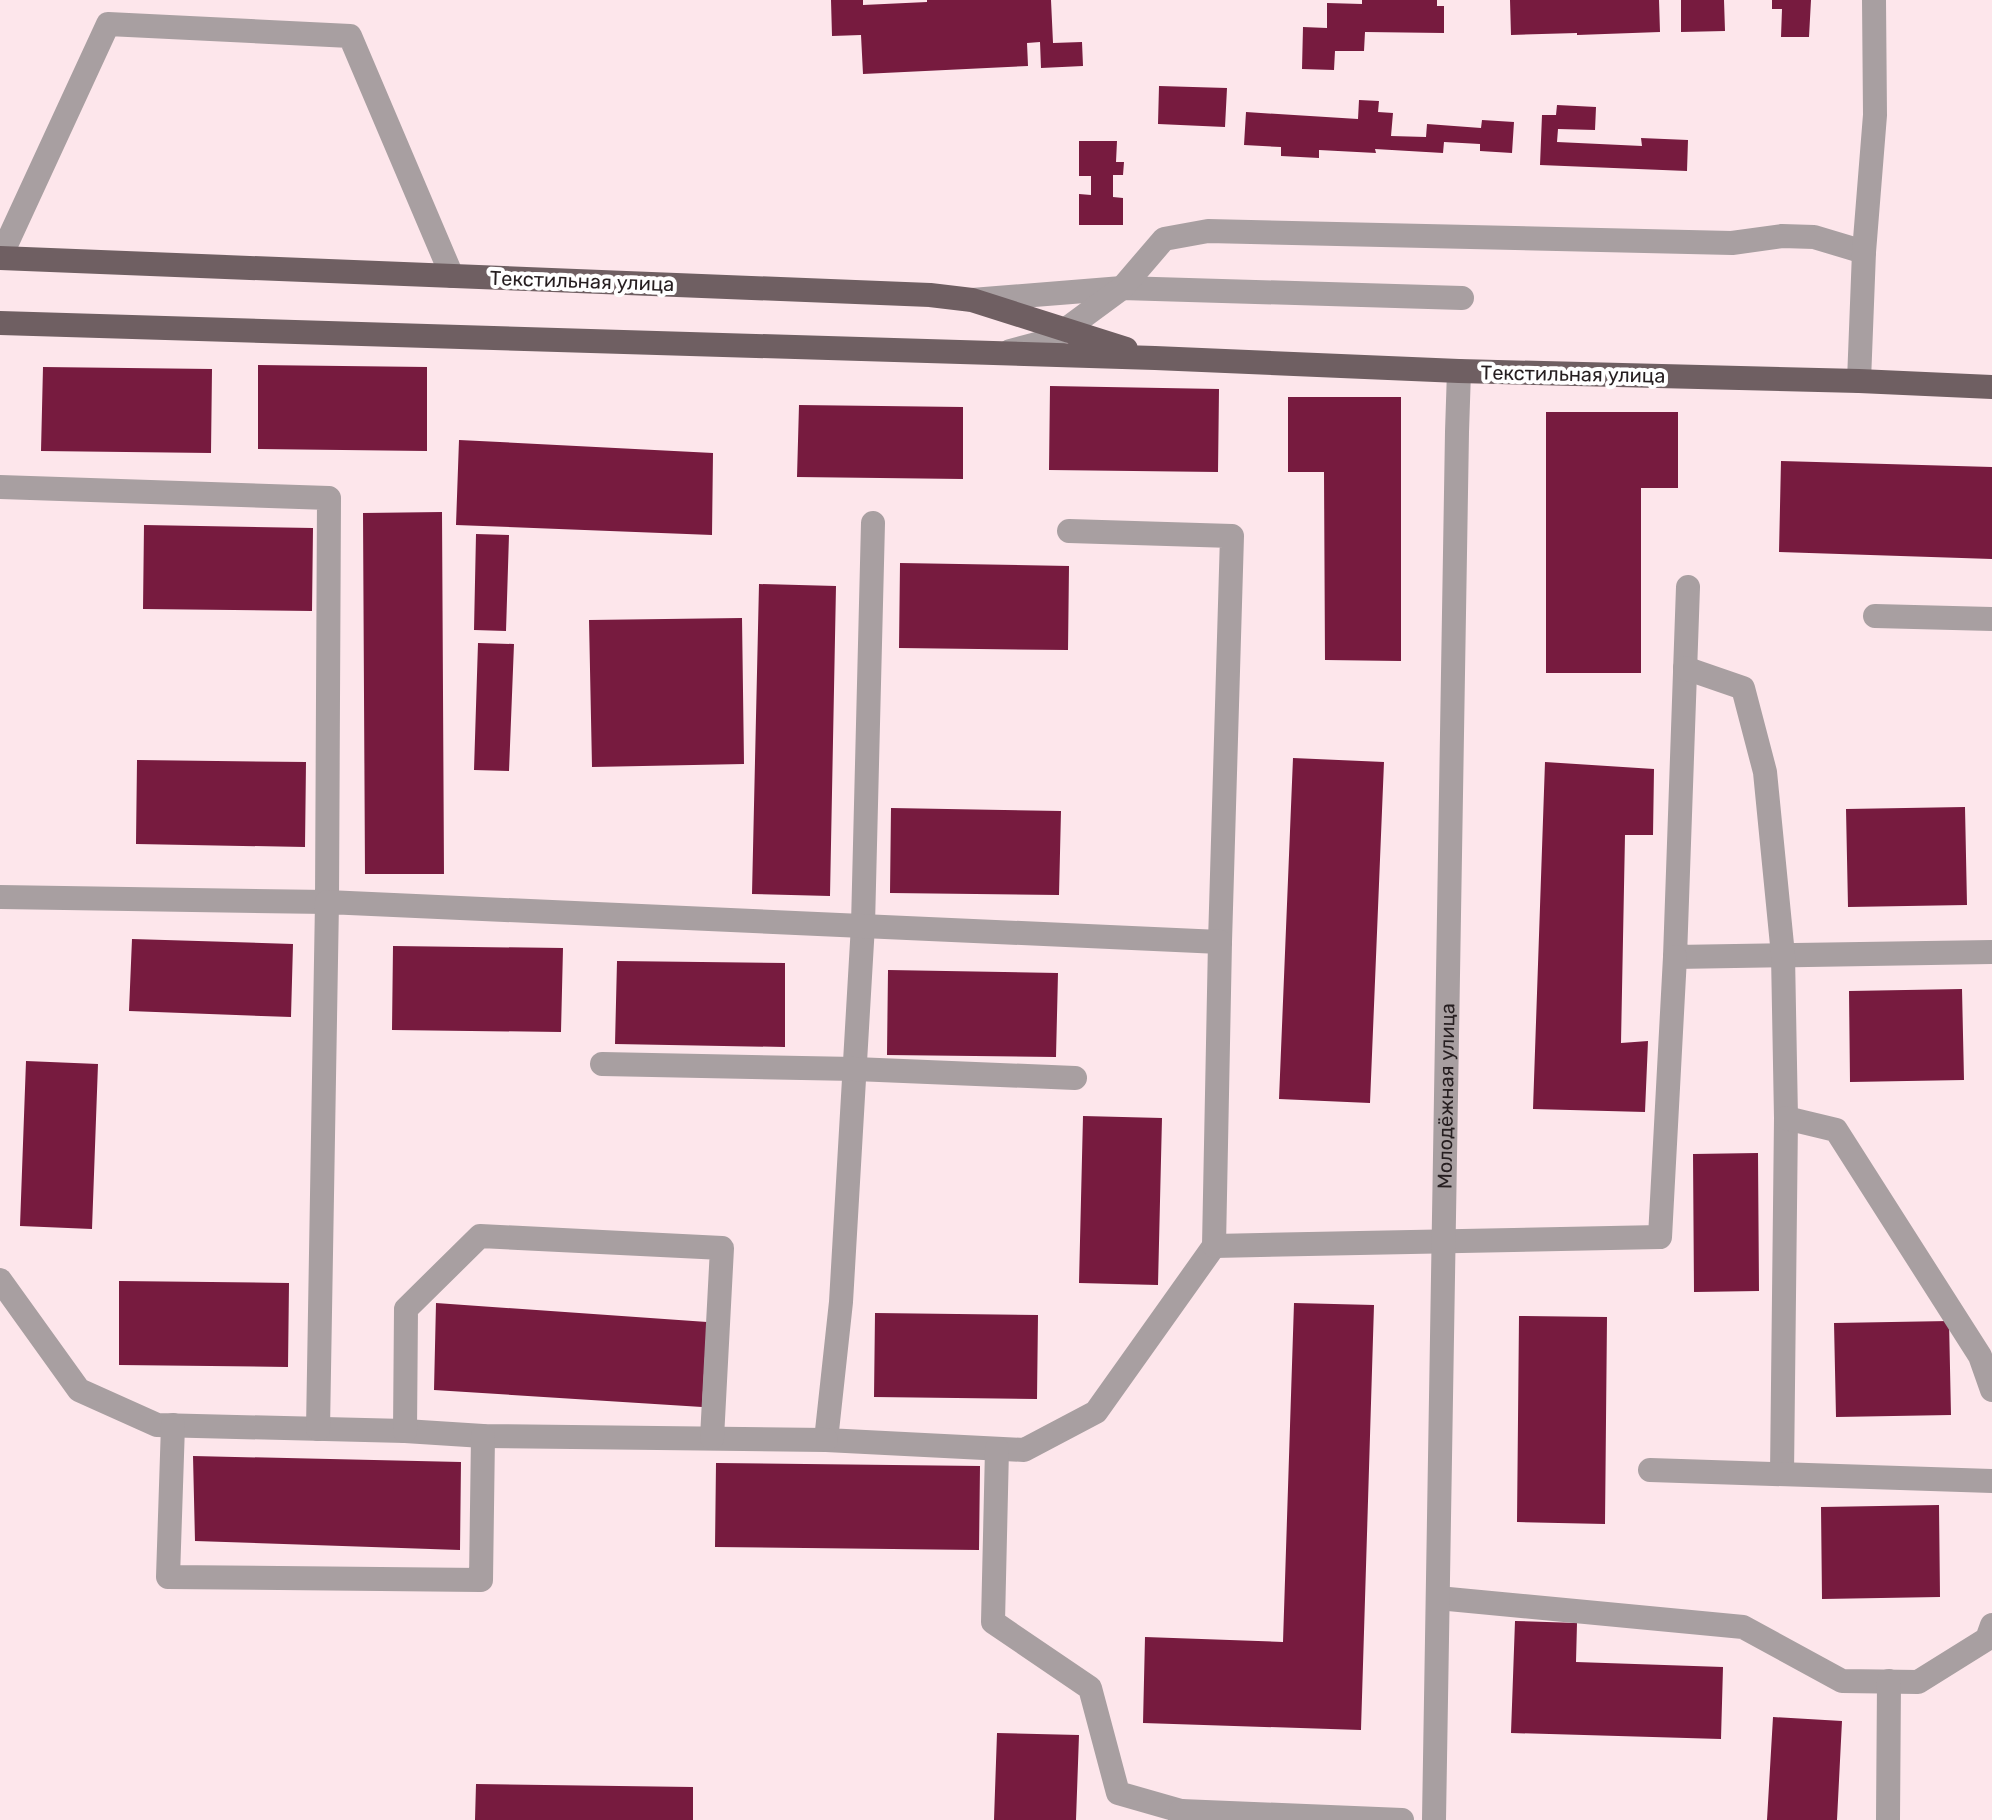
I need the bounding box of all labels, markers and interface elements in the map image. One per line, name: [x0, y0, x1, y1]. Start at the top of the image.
street label: Текстильная улица: [489, 266, 675, 296]
street label: Текстильная улица: [1480, 360, 1666, 388]
street label: Молодёжная улица: [1432, 1003, 1460, 1189]

